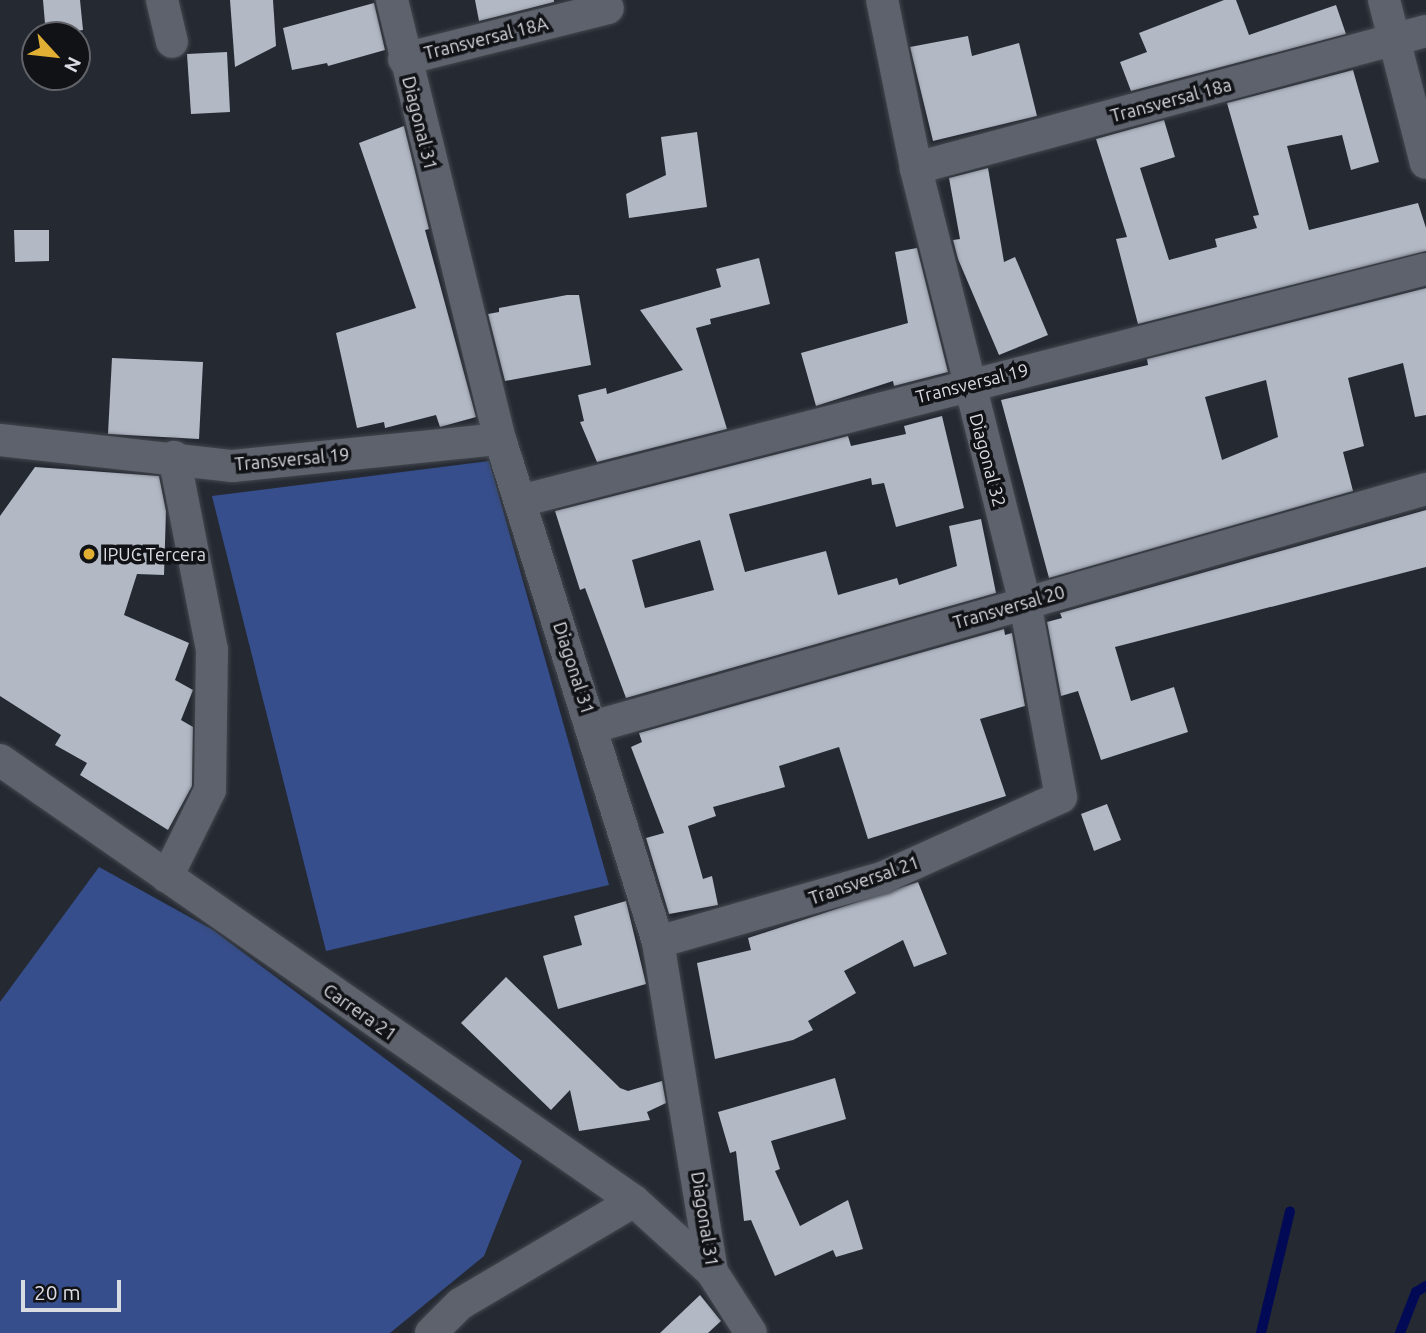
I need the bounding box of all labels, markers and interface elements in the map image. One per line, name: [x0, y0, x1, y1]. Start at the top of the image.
street label: Transversal 18A: [422, 12, 550, 64]
north arrow: [21, 21, 91, 91]
text: N: [60, 53, 86, 76]
street label: Transversal 18a: [1108, 73, 1234, 127]
street label: Diagonal 31: [398, 74, 442, 172]
street label: Transversal 19: [913, 359, 1031, 407]
street label: Diagonal 32: [965, 411, 1011, 509]
street label: Transversal 19: [234, 443, 350, 475]
place label: IPUC Tercera: [103, 543, 206, 565]
marker: IPUC Tercera: [81, 546, 97, 562]
street label: Transversal 20: [951, 581, 1067, 633]
street label: Diagonal 31: [549, 619, 599, 717]
street label: Transversal 21: [806, 851, 922, 909]
street label: Carrera 21: [319, 979, 401, 1045]
street label: Diagonal 31: [687, 1170, 723, 1268]
scale bar: [24, 1266, 124, 1310]
text: 20 m: [34, 1280, 81, 1304]

